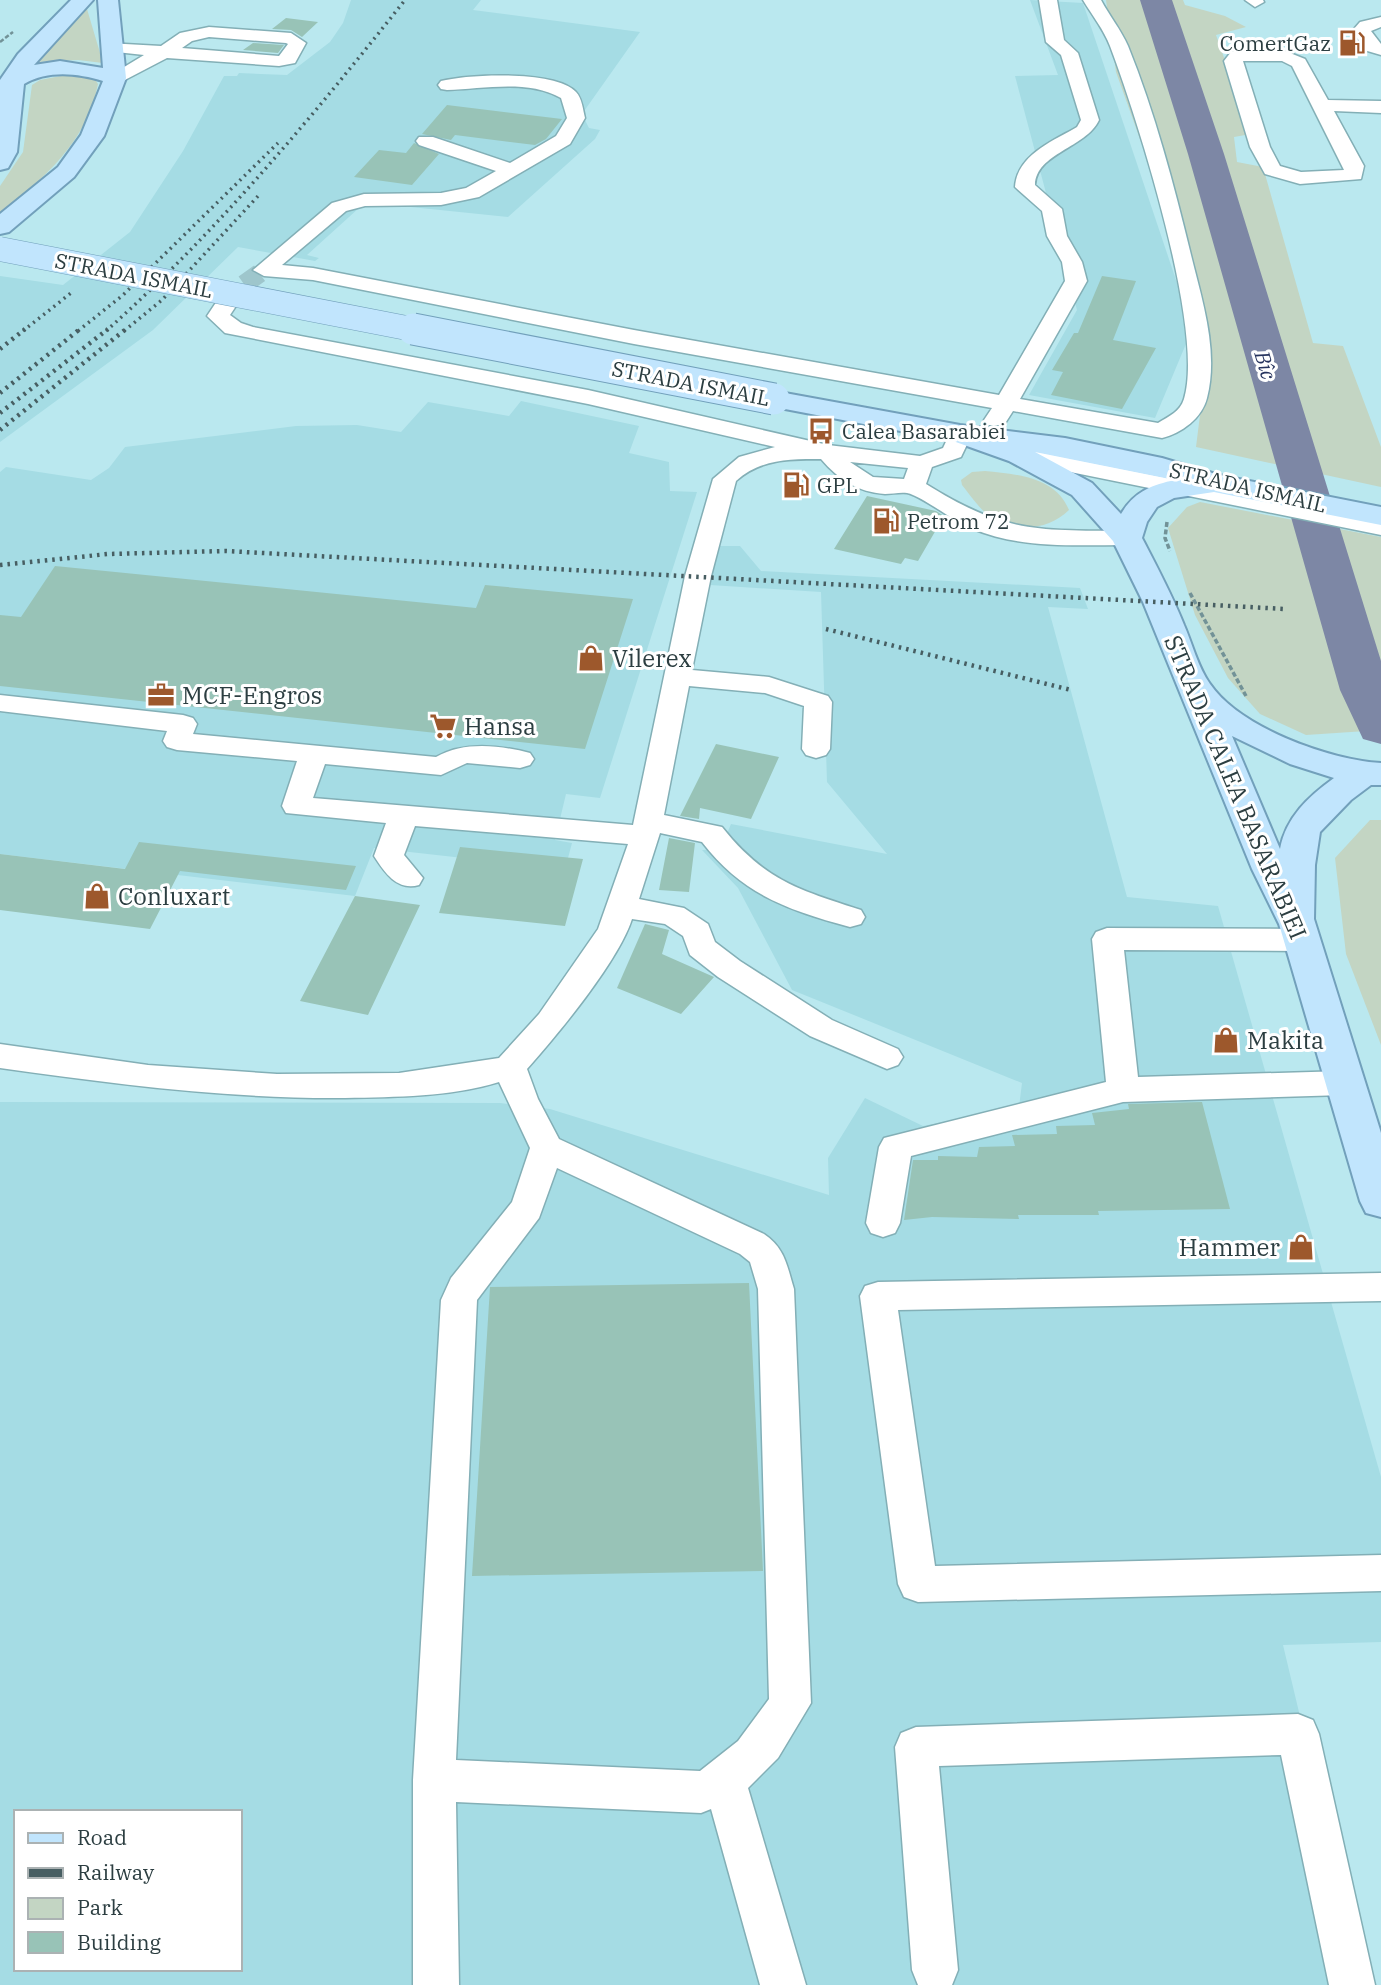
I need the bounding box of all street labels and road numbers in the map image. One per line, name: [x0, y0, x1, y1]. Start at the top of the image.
street label: STRADA ISMAIL: [53, 246, 215, 304]
street label: STRADA ISMAIL: [610, 354, 772, 412]
street label: STRADA ISMAIL: [1167, 455, 1329, 519]
street label: STRADA CALEA BASARABIEI: [1157, 630, 1315, 944]

